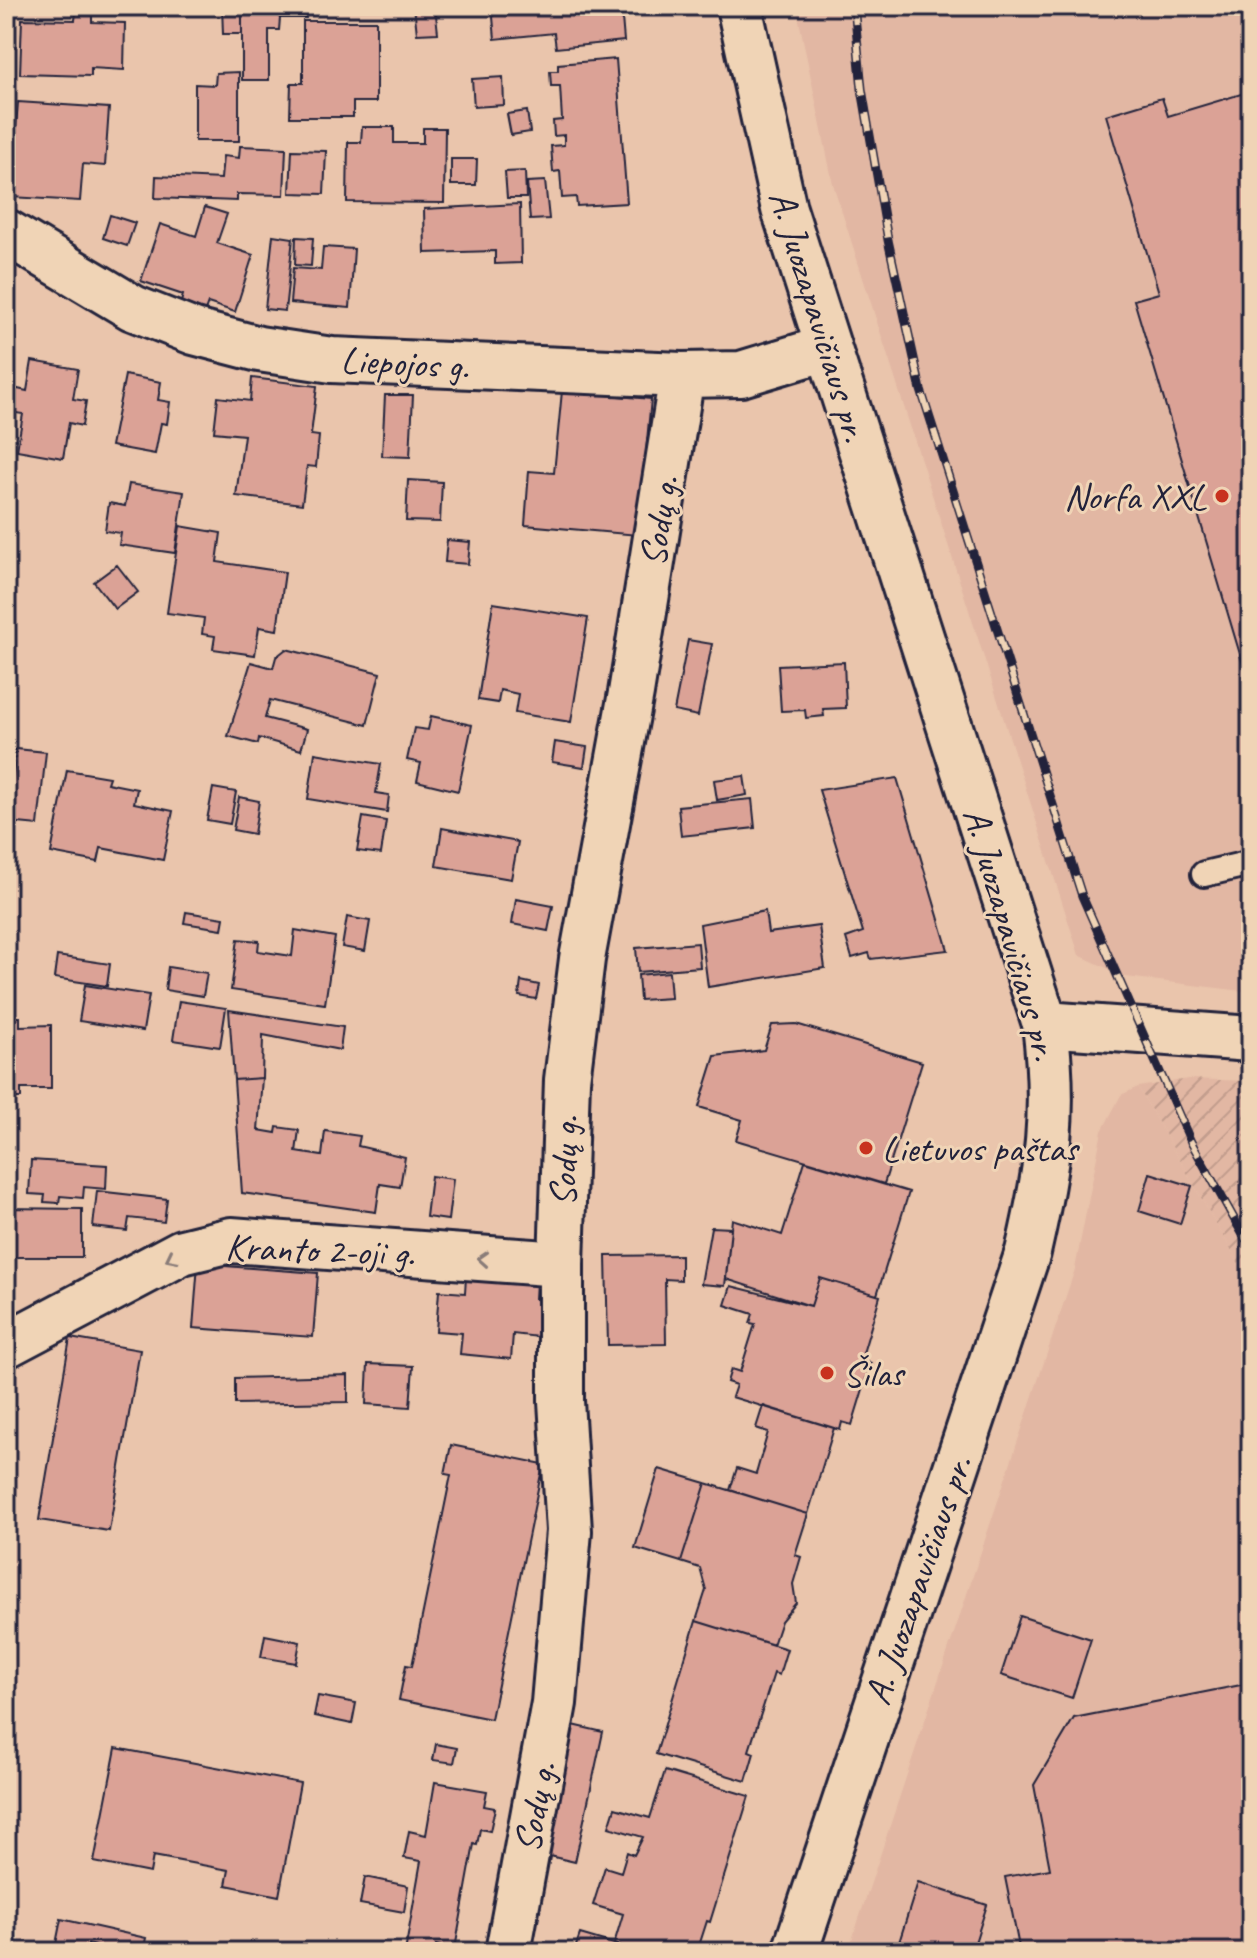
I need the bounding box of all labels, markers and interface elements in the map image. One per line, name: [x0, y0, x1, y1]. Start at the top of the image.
street label: A. Juozapavičiaus pr.: [759, 185, 880, 448]
street label: Liepojos g.: [340, 336, 471, 390]
street label: Sodų g.: [629, 472, 689, 569]
place label: Norfa XXL: [1064, 473, 1208, 520]
marker: Norfa XXL: [1213, 487, 1231, 505]
street label: A. Juozapavičiaus pr.: [953, 803, 1070, 1066]
street label: Sodų g.: [539, 1114, 589, 1207]
place label: Lietuvos paštas: [882, 1125, 1081, 1172]
marker: Lietuvos paštas: [857, 1139, 875, 1157]
street label: Kranto 2-oji g.: [225, 1223, 416, 1277]
one-way arrow: [164, 1248, 179, 1263]
one-way arrow: [476, 1251, 489, 1268]
place label: Šilas: [843, 1350, 906, 1397]
marker: Šilas: [818, 1364, 836, 1382]
street label: A. Juozapavičiaus pr.: [853, 1449, 983, 1711]
street label: Sodų g.: [503, 1758, 567, 1856]

